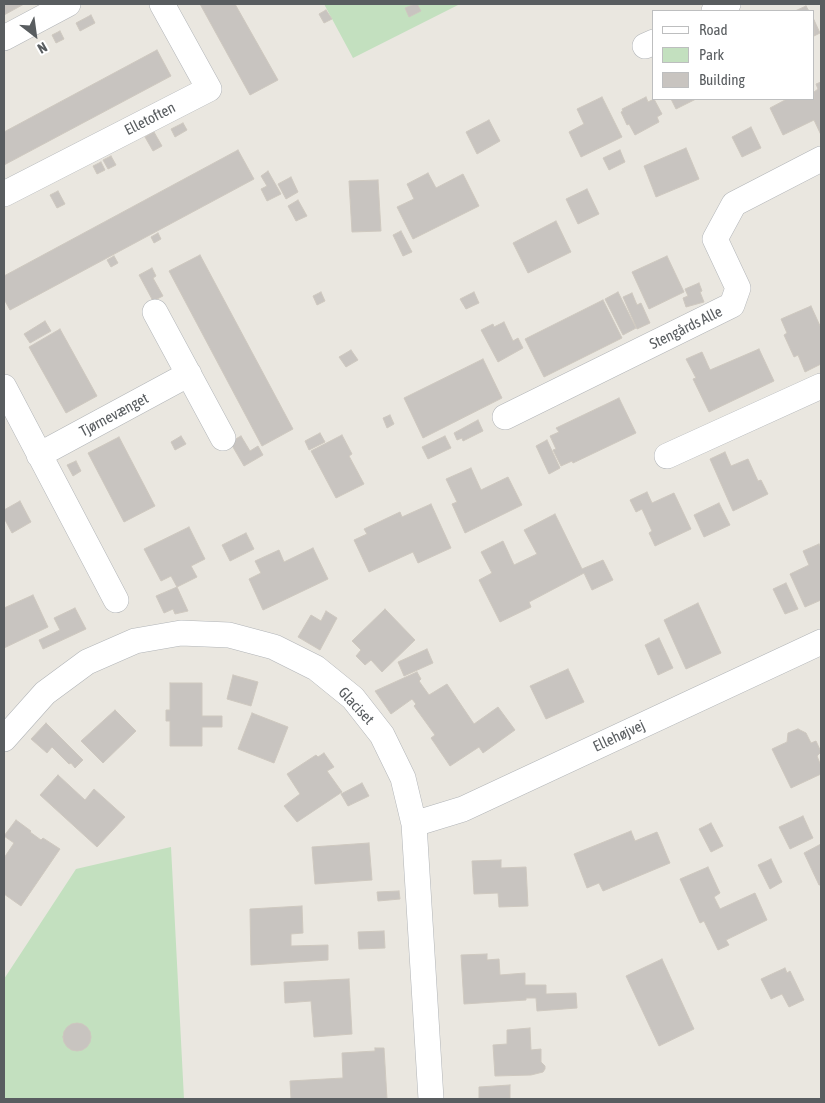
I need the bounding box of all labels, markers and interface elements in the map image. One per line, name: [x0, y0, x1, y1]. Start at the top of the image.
north arrow: [10, 10, 60, 60]
legend: [652, 10, 815, 100]
text: Road: [699, 21, 728, 38]
text: N: [35, 39, 50, 57]
text: Park: [699, 46, 724, 63]
text: Building: [699, 71, 745, 88]
street label: Elletoften: [122, 99, 178, 139]
street label: Stengårds Alle: [647, 303, 725, 353]
street label: Tjørnevænget: [76, 389, 152, 441]
street label: Glaciset: [334, 684, 378, 728]
street label: Ellehøjvej: [590, 716, 648, 756]

